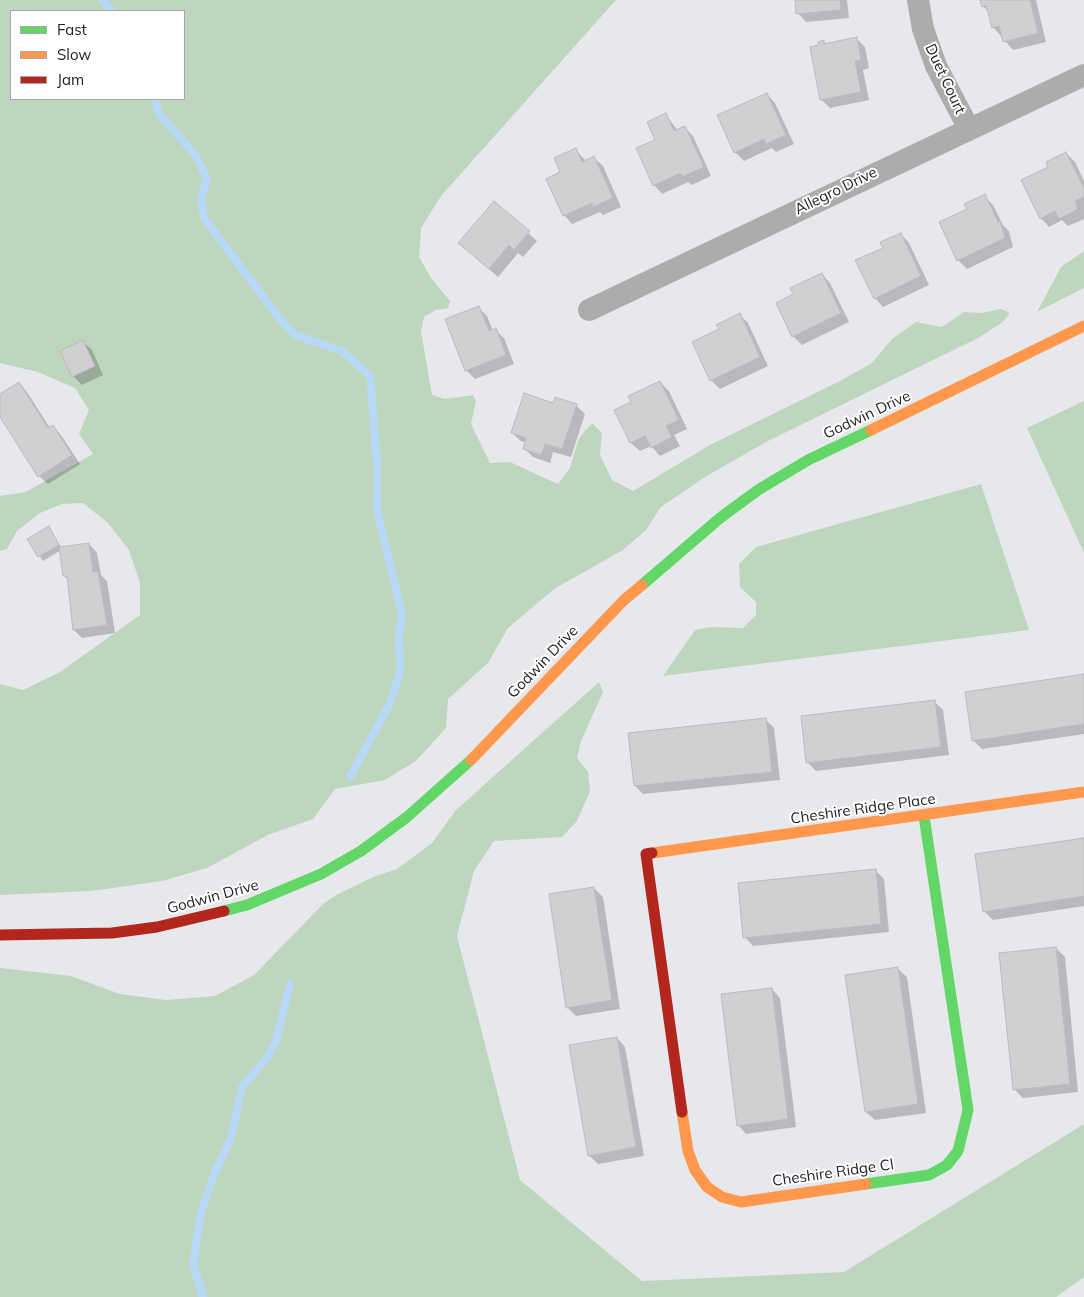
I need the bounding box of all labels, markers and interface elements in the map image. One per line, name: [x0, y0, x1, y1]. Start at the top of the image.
legend: [10, 10, 185, 100]
text: Fast: [57, 20, 87, 39]
street label: Duet Court: [921, 41, 969, 117]
text: Slow: [57, 45, 91, 64]
text: Jam: [57, 70, 84, 89]
street label: Allegro Drive: [792, 163, 880, 219]
street label: Godwin Drive: [821, 387, 913, 443]
street label: Godwin Drive: [504, 622, 582, 702]
street label: Cheshire Ridge Place: [789, 790, 937, 828]
street label: Godwin Drive: [165, 876, 261, 918]
street label: Cheshire Ridge Cl: [771, 1156, 895, 1190]

